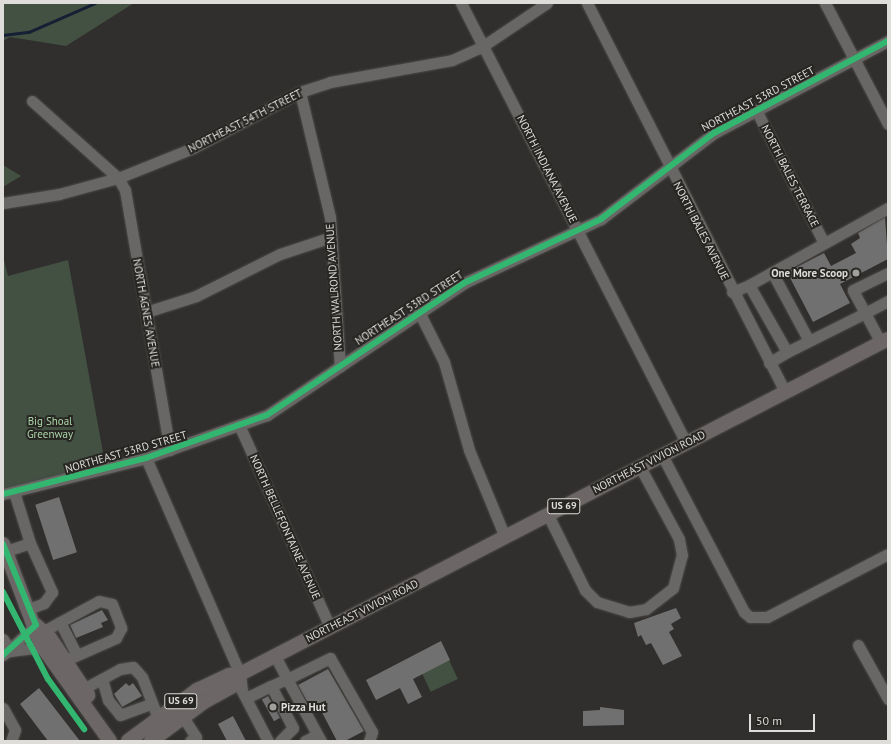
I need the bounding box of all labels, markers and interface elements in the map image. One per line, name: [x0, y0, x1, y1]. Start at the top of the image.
street label: NORTHEAST 53RD STREET: [699, 63, 817, 135]
street label: NORTHEAST 54TH STREET: [186, 86, 304, 156]
street label: NORTH INDIANA AVENUE: [514, 113, 580, 225]
street label: NORTH BALES TERRACE: [758, 122, 822, 230]
street label: NORTH BALES AVENUE: [670, 179, 732, 283]
street label: NORTH WALROND AVENUE: [323, 223, 345, 351]
street label: NORTH AGNES AVENUE: [130, 257, 162, 369]
place label: One More Scoop: [771, 266, 848, 280]
street label: NORTHEAST 53RD STREET: [352, 268, 466, 348]
marker: One More Scoop: [851, 268, 861, 278]
park label: Big Shoal Greenway: [27, 415, 73, 441]
street label: NORTHEAST 53RD STREET: [63, 428, 189, 476]
street label: NORTHEAST VIVION ROAD: [590, 428, 708, 496]
street label: NORTH BELLEFONTAINE AVENUE: [247, 452, 323, 602]
road number: US 69: [547, 498, 581, 514]
street label: NORTHEAST VIVION ROAD: [303, 577, 421, 645]
road number: US 69: [164, 693, 198, 709]
place label: Pizza Hut: [281, 700, 325, 714]
marker: Pizza Hut: [268, 702, 278, 712]
scale bar: [751, 706, 817, 732]
text: 50 m: [756, 713, 782, 728]

